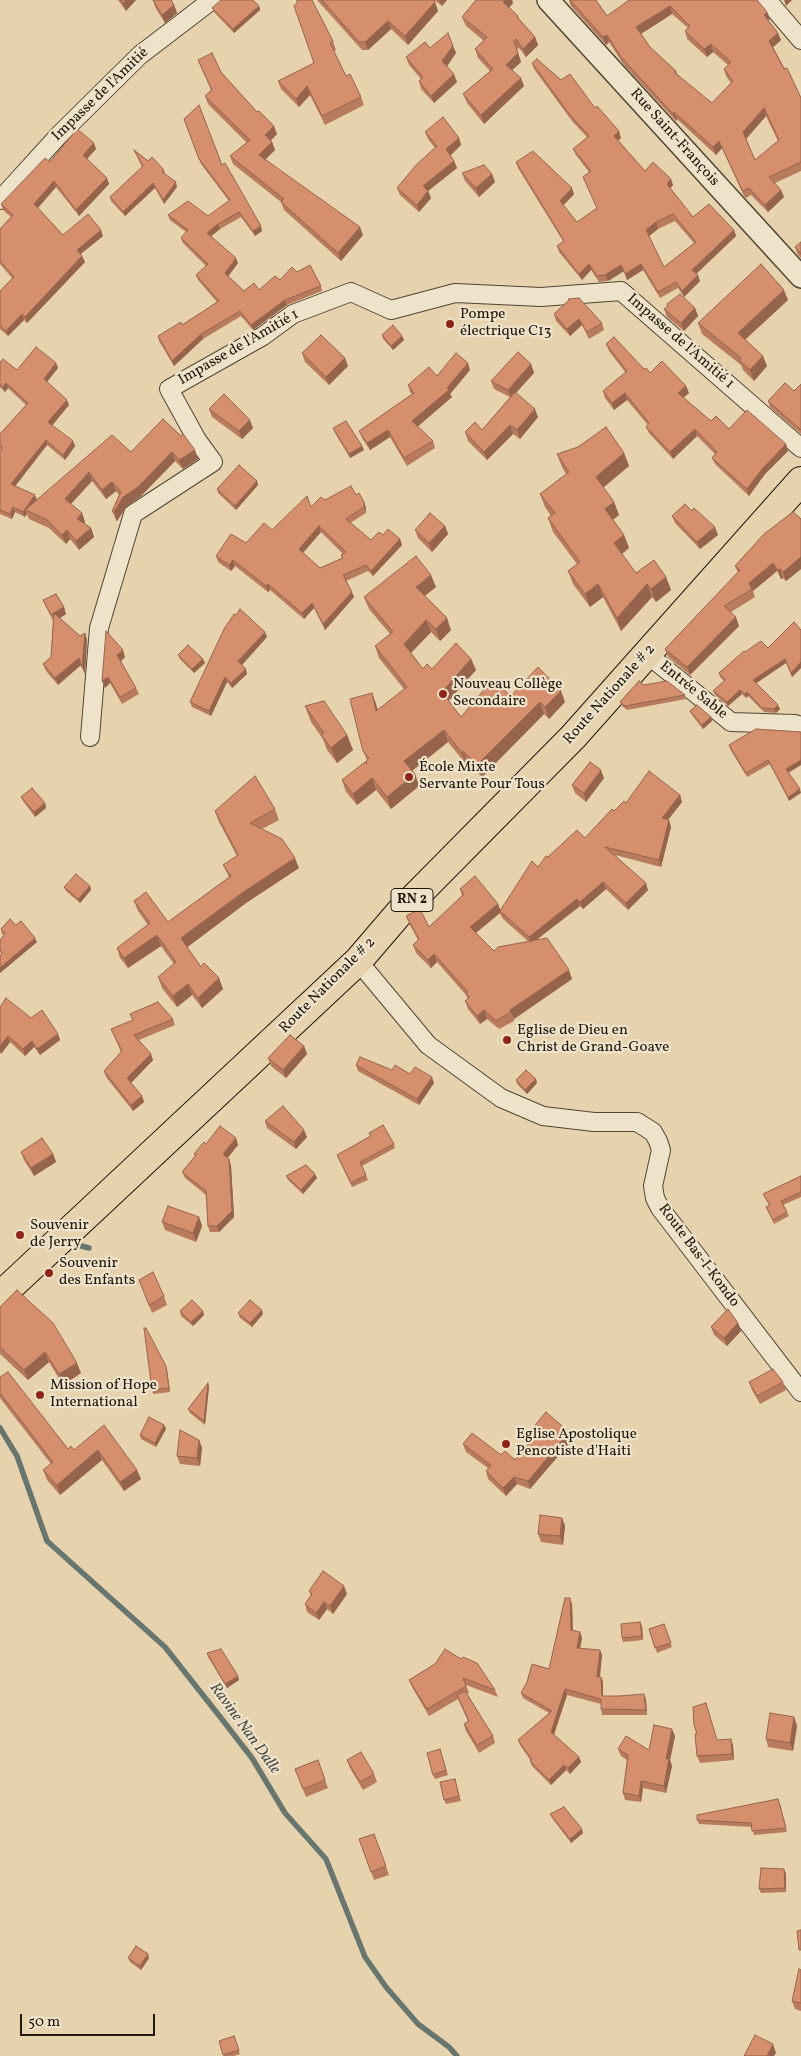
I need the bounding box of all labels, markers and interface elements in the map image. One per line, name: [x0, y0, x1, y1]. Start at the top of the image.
street label: Impasse de l'Amitié: [49, 44, 153, 146]
street label: Rue Saint-François: [625, 85, 723, 191]
street label: Impasse de l'Amitié 1: [623, 291, 737, 393]
street label: Impasse de l'Amitié 1: [176, 306, 302, 390]
place label: Pompe électrique C13: [460, 306, 552, 341]
marker: Pompe électrique C13: [444, 318, 456, 330]
street label: Route Nationale # 2: [560, 641, 660, 749]
street label: Entrée Sable: [655, 658, 731, 724]
place label: Nouveau Collège Secondaire: [453, 676, 562, 711]
marker: Nouveau Collège Secondaire: [437, 688, 449, 700]
place label: École Mixte Servante Pour Tous: [419, 759, 545, 794]
marker: École Mixte Servante Pour Tous: [403, 771, 415, 783]
road number: RN 2: [391, 888, 433, 912]
street label: Route Nationale # 2: [276, 934, 380, 1038]
place label: Eglise de Dieu en Christ de Grand-Goave: [517, 1022, 669, 1057]
marker: Eglise de Dieu en Christ de Grand-Goave: [501, 1034, 513, 1046]
street label: Route Bas-I-Kondo: [653, 1201, 743, 1311]
place label: Souvenir de Jerry: [30, 1217, 89, 1252]
marker: Souvenir de Jerry: [14, 1229, 26, 1241]
place label: Souvenir des Enfants: [59, 1255, 135, 1290]
marker: Souvenir des Enfants: [43, 1267, 55, 1279]
place label: Mission of Hope International: [50, 1377, 157, 1412]
marker: Mission of Hope International: [34, 1389, 46, 1401]
place label: Eglise Apostolique Pencotiste d'Haiti: [516, 1426, 637, 1461]
marker: Eglise Apostolique Pencotiste d'Haiti: [500, 1438, 512, 1450]
water label: Ravine Nan Dalle: [204, 1680, 284, 1778]
scale bar: [22, 2004, 158, 2036]
text: 50 m: [28, 2012, 60, 2033]

